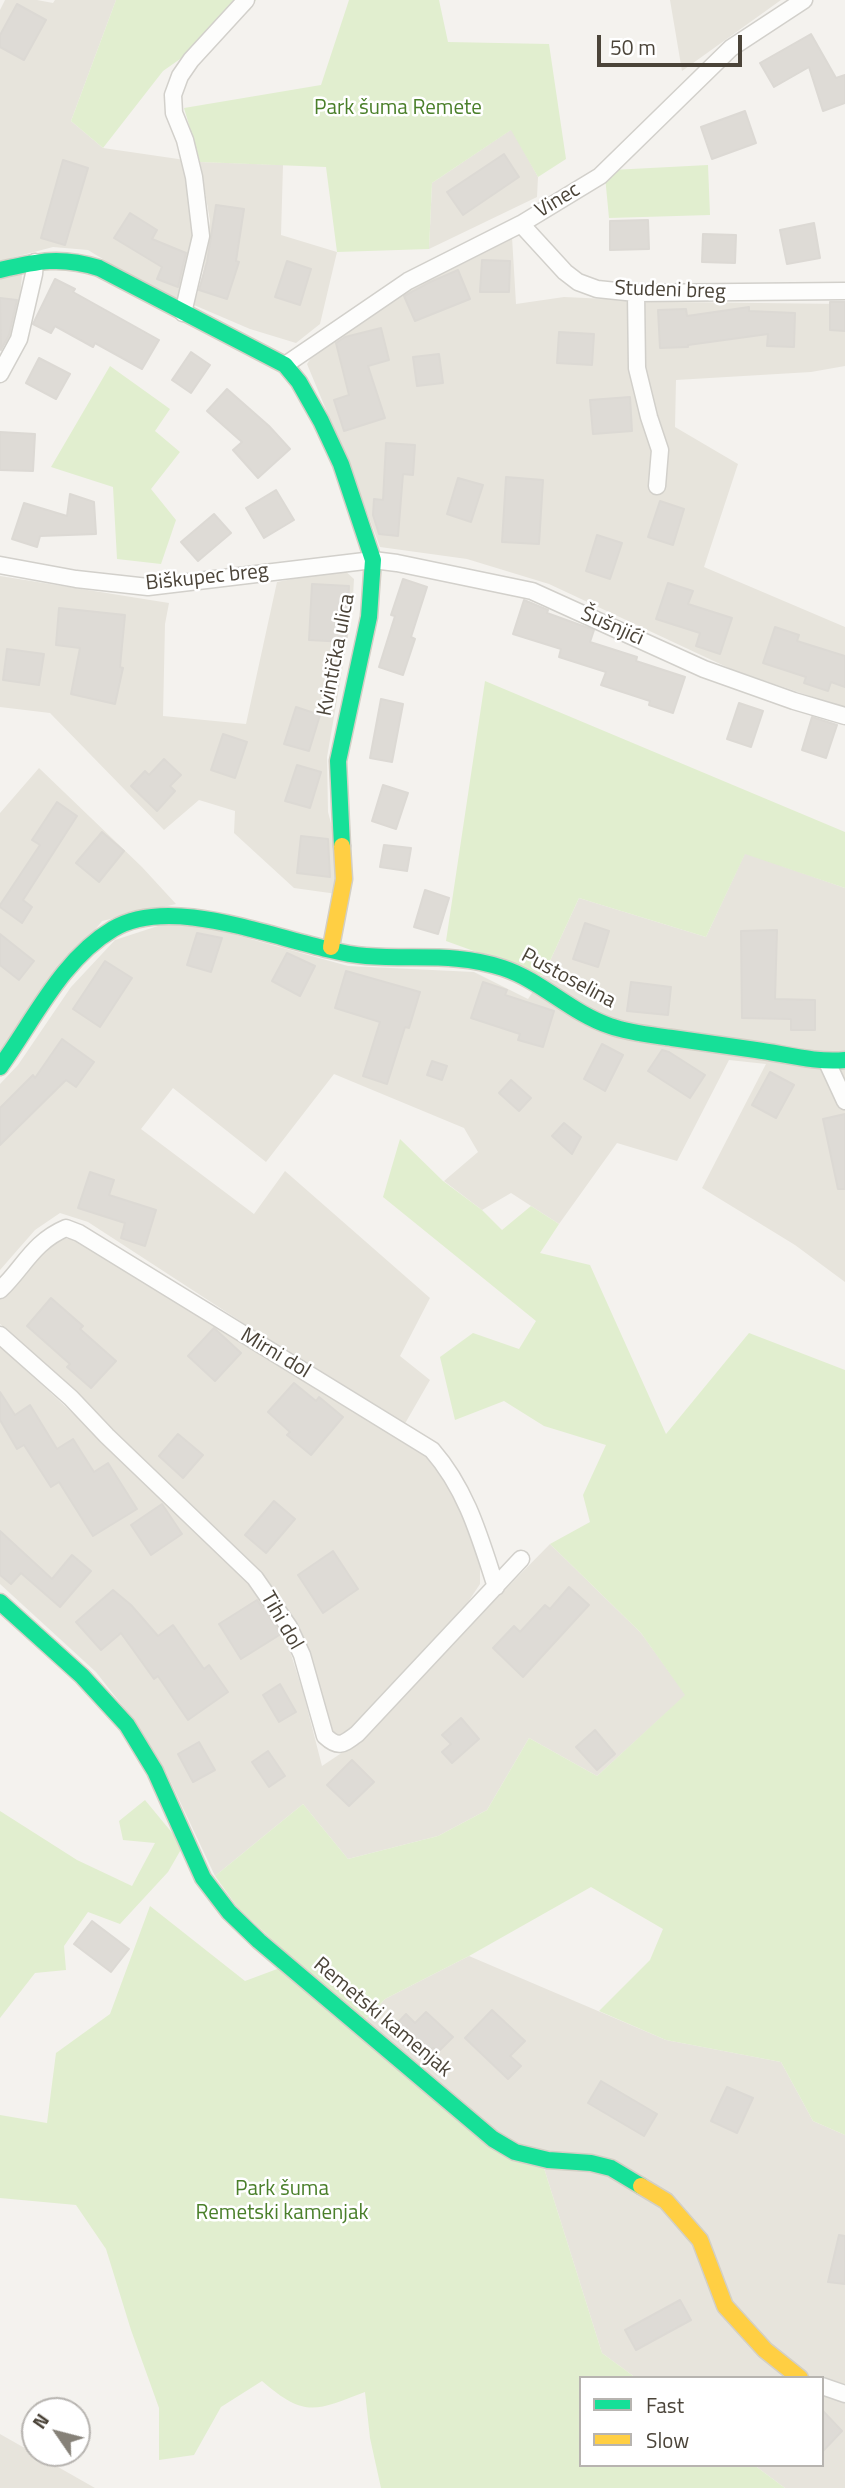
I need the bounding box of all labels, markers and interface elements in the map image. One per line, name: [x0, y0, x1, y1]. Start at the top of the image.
scale bar: [600, 21, 745, 65]
text: 50 m: [610, 31, 656, 63]
park label: Park šuma Remete: [314, 96, 482, 122]
street label: Vinec: [531, 178, 585, 224]
street label: Studeni breg: [614, 276, 726, 306]
street label: Biškupec breg: [144, 559, 270, 597]
street label: Kvintička ulica: [313, 592, 361, 718]
street label: Šušnjići: [576, 602, 648, 652]
street label: Pustoselina: [516, 944, 620, 1014]
street label: Mirni dol: [235, 1323, 315, 1385]
street label: Tihi dol: [254, 1587, 308, 1655]
street label: Remetski kamenjak: [308, 1953, 456, 2083]
park label: Park šuma Remetski kamenjak: [196, 2177, 368, 2227]
legend: [579, 2376, 824, 2467]
text: Fast: [646, 2389, 684, 2421]
north arrow: [21, 2397, 91, 2467]
text: N: [24, 2407, 56, 2435]
text: Slow: [646, 2424, 689, 2456]

